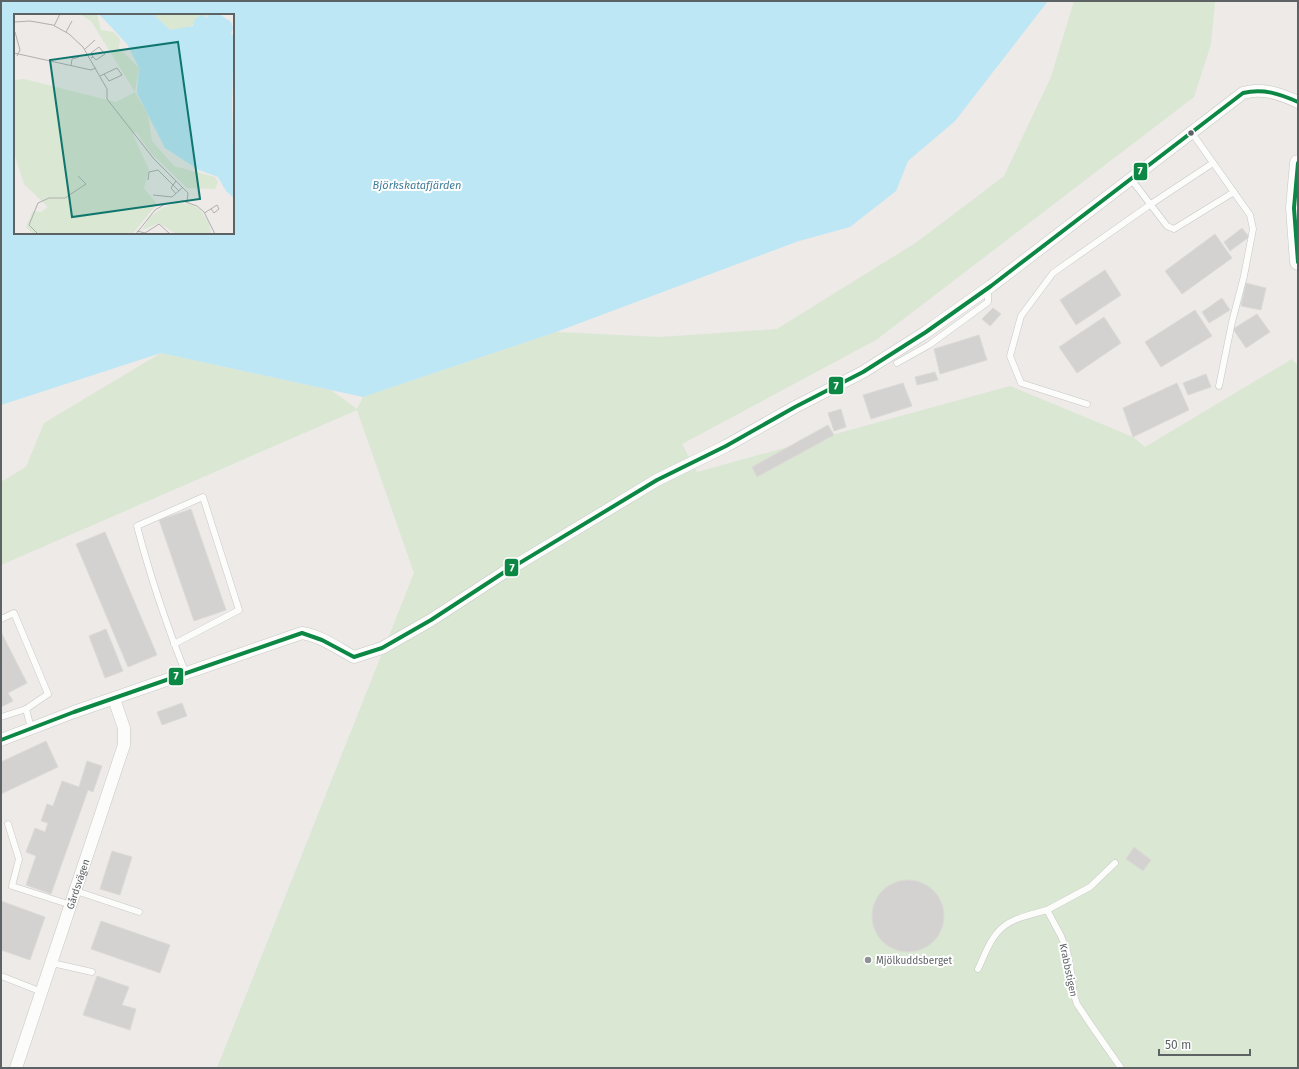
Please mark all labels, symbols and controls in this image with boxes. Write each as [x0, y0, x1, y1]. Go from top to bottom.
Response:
inset map [14, 14, 234, 234]
unlabelled marker [1186, 128, 1196, 138]
line badge: 7 [1133, 162, 1148, 181]
text: 7 [1137, 165, 1143, 178]
water label: Björkskatafjärden [373, 179, 461, 192]
line badge: 7 [828, 376, 844, 395]
text: 7 [833, 380, 839, 393]
line badge: 7 [504, 558, 519, 577]
text: 7 [509, 562, 515, 575]
line badge: 7 [168, 667, 184, 686]
text: 7 [173, 670, 179, 683]
street label: Gårdsvägen [64, 858, 92, 911]
street label: Krabbstigen [1057, 942, 1080, 998]
marker: Mjölkuddsberget [863, 955, 873, 965]
place label: Mjölkuddsberget [876, 955, 952, 967]
scale bar [1159, 1031, 1250, 1057]
text: 50 m [1165, 1038, 1191, 1052]

